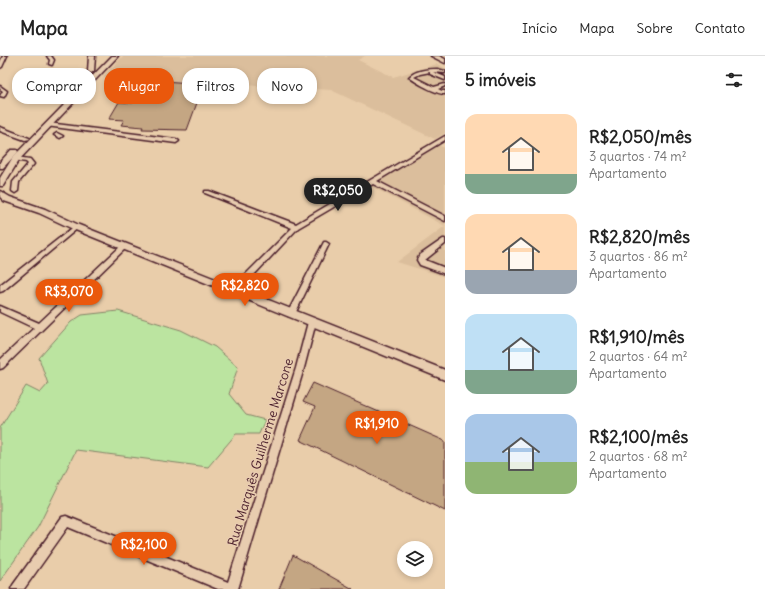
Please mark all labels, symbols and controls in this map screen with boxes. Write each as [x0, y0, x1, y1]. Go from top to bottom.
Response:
text: Mapa [20, 16, 68, 40]
text: Início [522, 19, 557, 37]
text: Mapa [579, 19, 615, 37]
text: Sobre [637, 19, 673, 37]
text: Contato [695, 19, 745, 37]
chip: Comprar [12, 68, 96, 104]
chip: Alugar [104, 68, 174, 104]
chip: Filtros [182, 68, 249, 104]
chip: Novo [257, 68, 317, 104]
text: 5 imóveis [465, 69, 536, 91]
icon: filters [723, 69, 745, 91]
text: R$2,050/mês [589, 126, 692, 148]
icon: home [497, 130, 545, 178]
text: 3 quartos · 74 m² [589, 148, 687, 165]
text: Apartamento [589, 165, 667, 182]
pin: R$2,050 [301, 178, 375, 212]
text: R$2,050 [313, 182, 363, 199]
text: R$2,820/mês [589, 226, 690, 248]
icon: home [497, 230, 545, 278]
text: 3 quartos · 86 m² [589, 248, 688, 265]
text: Apartamento [589, 265, 667, 282]
pin: R$2,820 [208, 273, 282, 307]
text: R$2,820 [221, 277, 269, 294]
pin: R$3,070 [32, 279, 106, 313]
text: R$3,070 [45, 283, 93, 300]
text: R$1,910/mês [589, 326, 685, 348]
icon: home [497, 330, 545, 378]
text: 2 quartos · 64 m² [589, 348, 688, 365]
street label: Rua Marquês Guilherme Marcone [224, 356, 297, 548]
text: Apartamento [589, 365, 667, 382]
pin: R$1,910 [340, 411, 414, 445]
text: R$1,910 [355, 415, 399, 432]
text: R$2,100/mês [589, 426, 688, 448]
icon: home [497, 430, 545, 478]
text: 2 quartos · 68 m² [589, 448, 688, 465]
text: Apartamento [589, 465, 667, 482]
pin: R$2,100 [107, 532, 181, 566]
text: R$2,100 [120, 536, 168, 553]
map controls [397, 541, 433, 577]
button: layers [397, 541, 433, 577]

